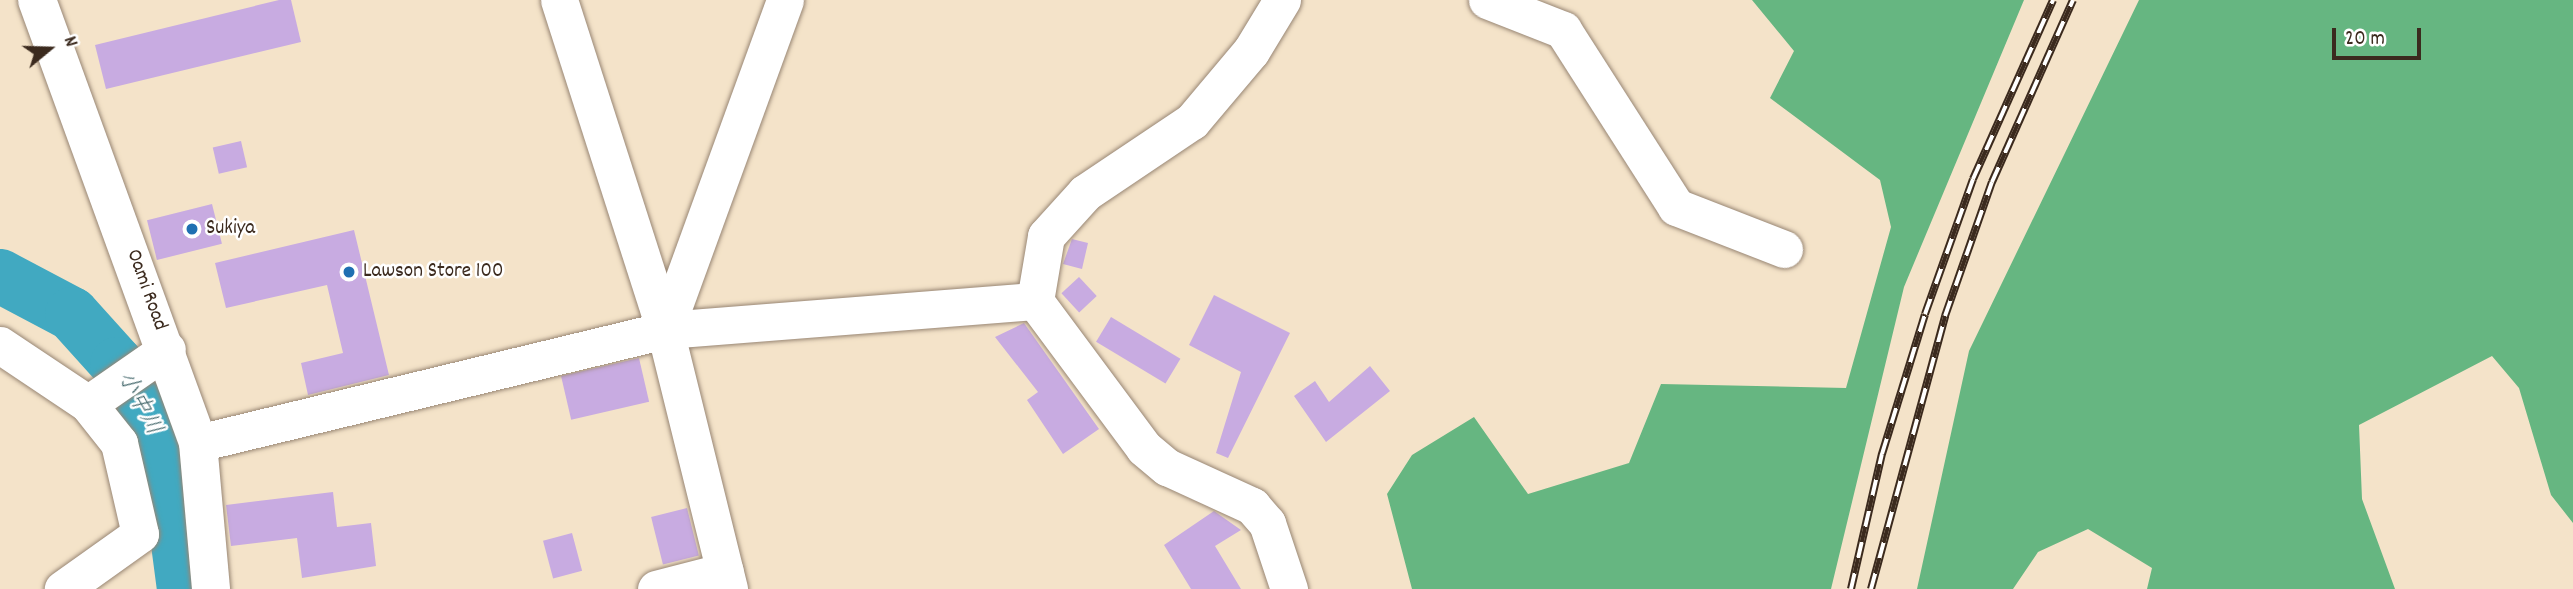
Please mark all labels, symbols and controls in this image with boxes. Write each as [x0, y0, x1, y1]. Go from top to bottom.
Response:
north arrow [14, 14, 84, 84]
scale bar [2335, 14, 2424, 58]
text: 20 m [2345, 25, 2385, 55]
text: N [55, 33, 84, 51]
place label: Sukiya [206, 216, 255, 242]
marker: Sukiya [184, 221, 200, 237]
street label: Oami Road [120, 246, 172, 334]
place label: Lawson Store 100 [363, 259, 503, 285]
marker: Lawson Store 100 [341, 264, 357, 280]
water label: 小中川 [110, 367, 166, 441]

